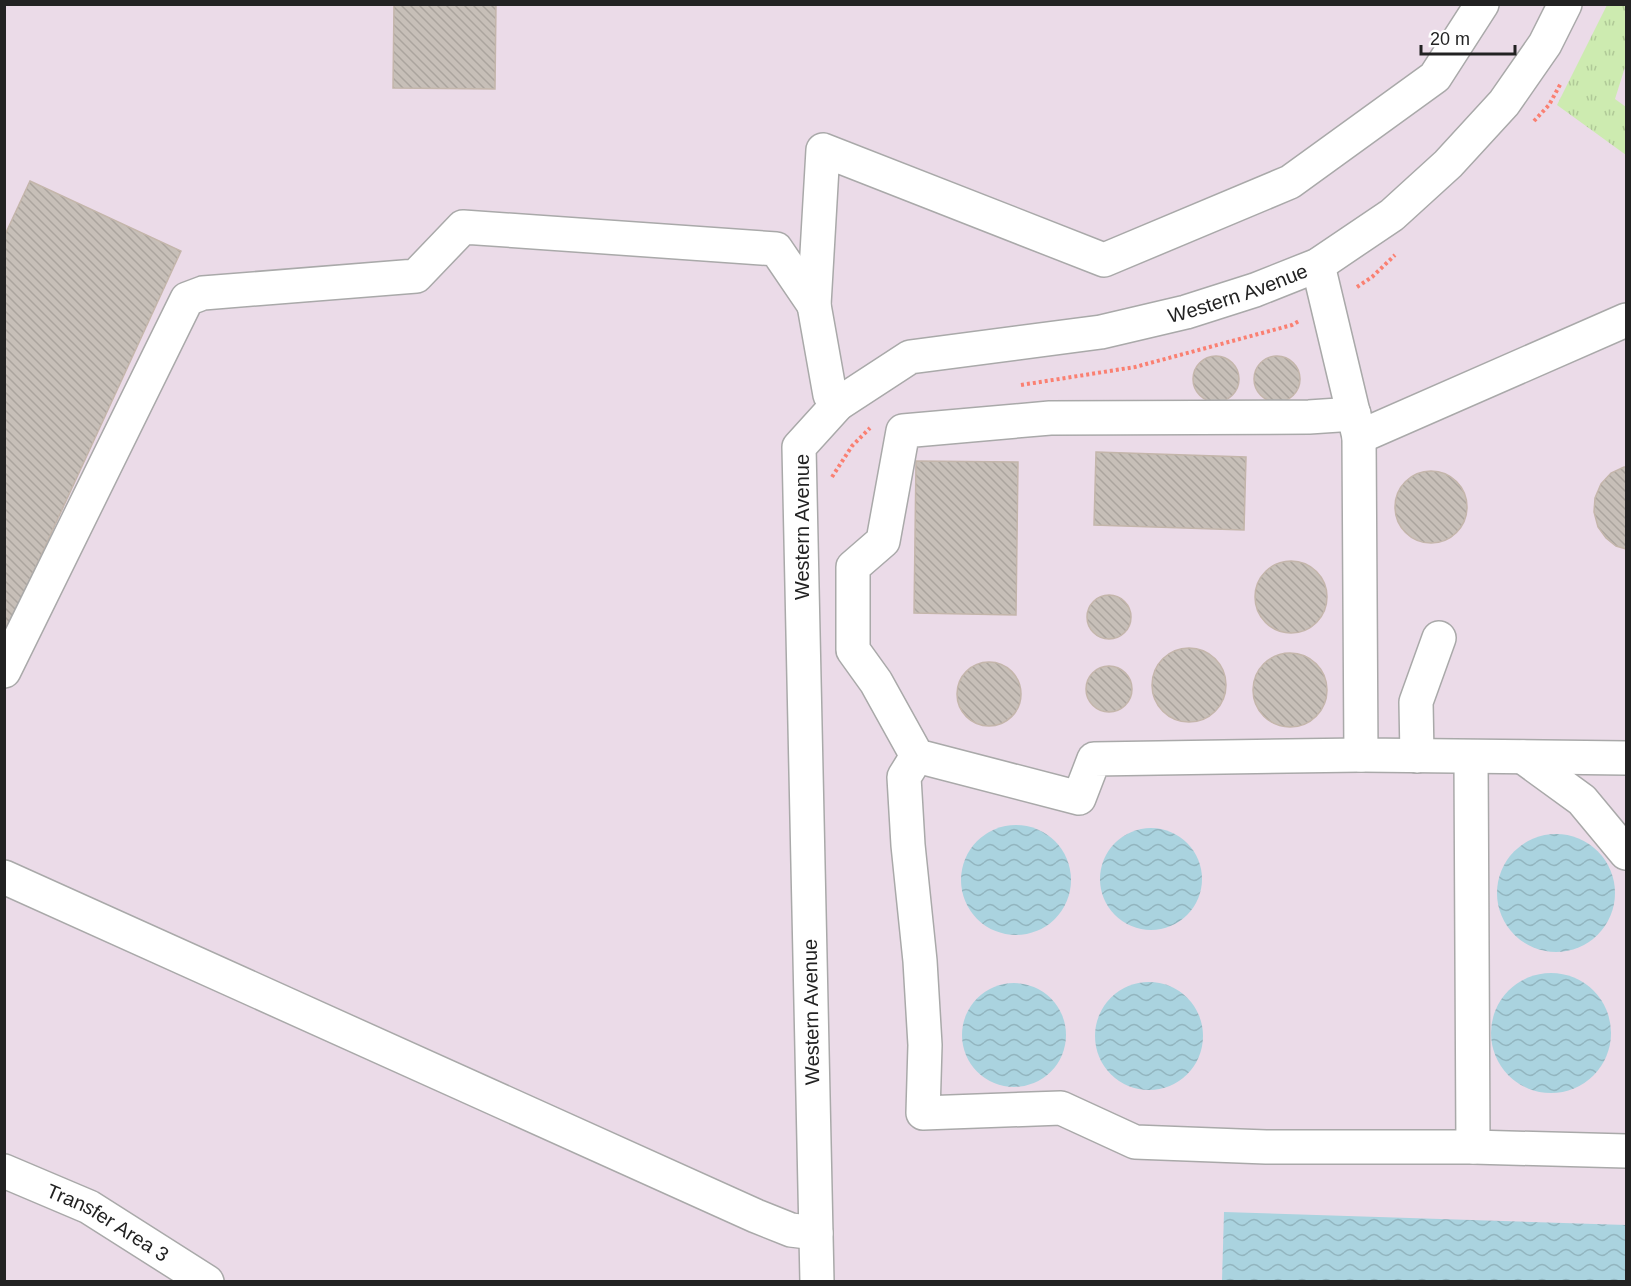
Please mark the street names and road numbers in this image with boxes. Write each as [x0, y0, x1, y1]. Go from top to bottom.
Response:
street label: Western Avenue [1166, 259, 1311, 327]
street label: Western Avenue [791, 454, 813, 600]
street label: Western Avenue [799, 939, 823, 1085]
street label: Transfer Area 3 [43, 1179, 173, 1266]

